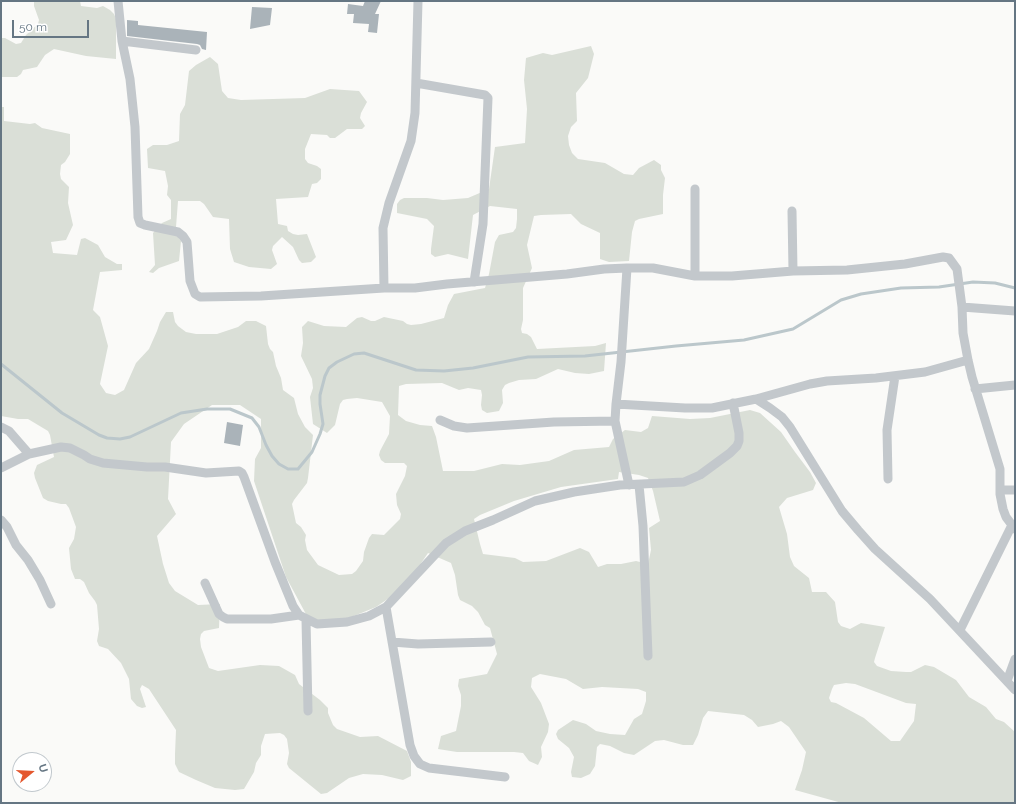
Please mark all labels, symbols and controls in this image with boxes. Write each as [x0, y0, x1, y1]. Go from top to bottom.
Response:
scale bar [14, 12, 91, 38]
text: 50 m [19, 20, 47, 34]
north arrow [12, 752, 52, 792]
text: U [35, 763, 50, 774]

